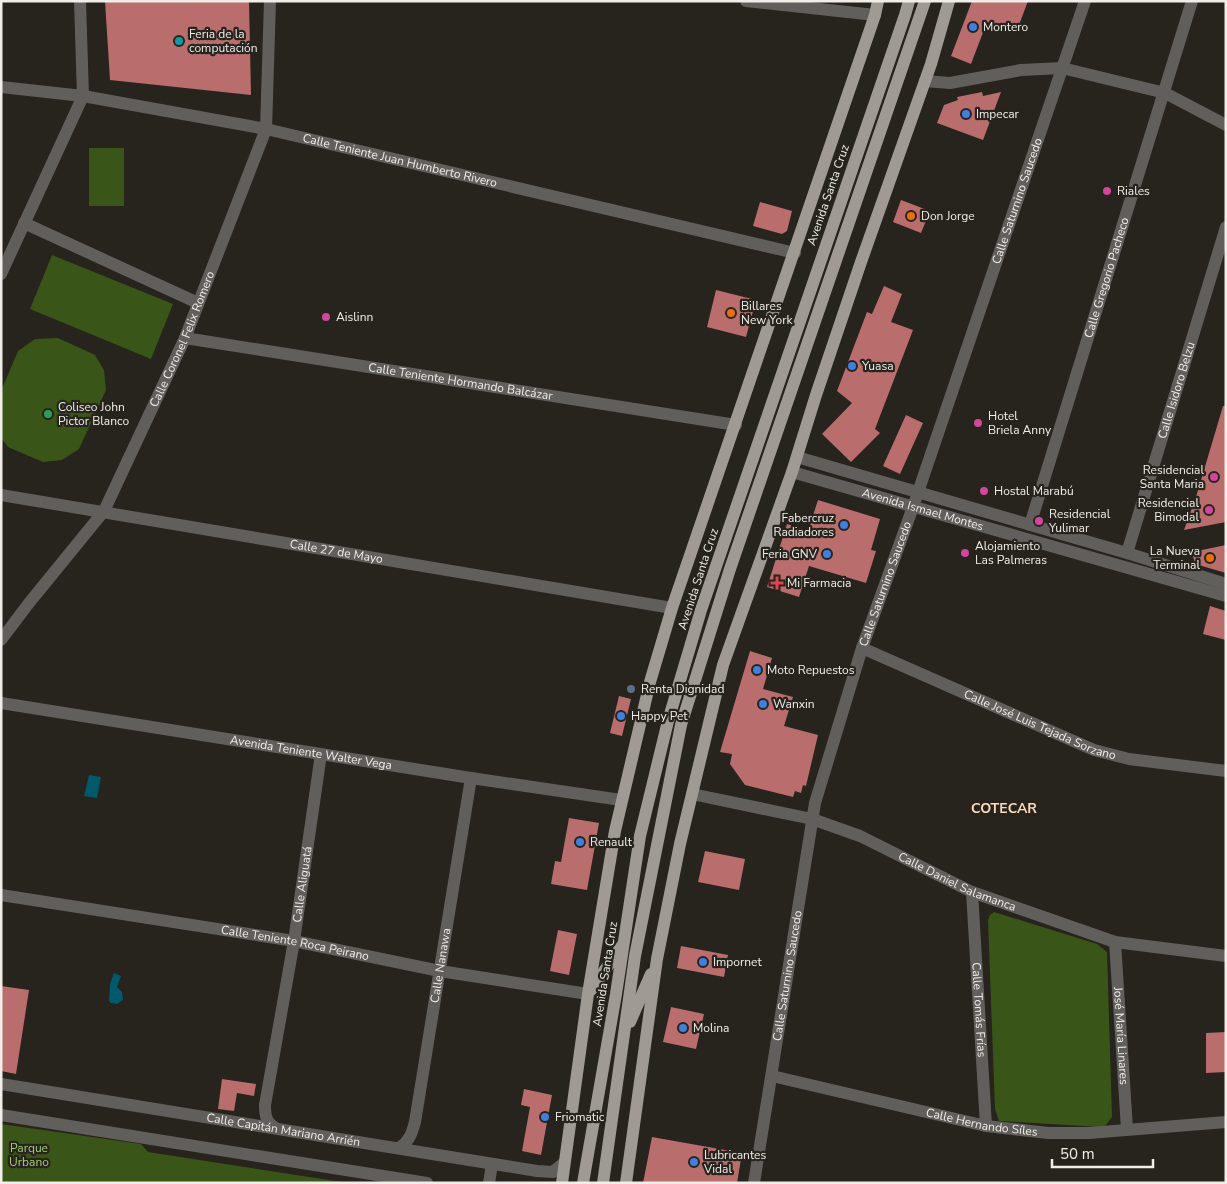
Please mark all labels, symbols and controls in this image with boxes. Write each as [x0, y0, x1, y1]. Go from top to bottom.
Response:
place label: Montero [983, 19, 1028, 35]
marker: Montero [967, 21, 979, 33]
place label: Feria de la computación [189, 26, 258, 56]
marker: Feria de la computación [173, 35, 185, 47]
place label: Impecar [976, 106, 1020, 122]
marker: Impecar [960, 108, 972, 120]
street label: Calle Teniente Juan Humberto Rivero [301, 130, 499, 191]
street label: Calle Saturnino Saucedo [988, 136, 1046, 266]
street label: Avenida Santa Cruz [803, 142, 853, 248]
place label: Riales [1117, 183, 1150, 199]
marker: Riales [1101, 185, 1113, 197]
place label: Don Jorge [921, 208, 975, 224]
marker: Don Jorge [905, 210, 917, 222]
street label: Calle Gregorio Pacheco [1080, 215, 1133, 340]
street label: Calle Coronel Felix Romero [146, 268, 218, 410]
place label: Billares New York [741, 298, 794, 328]
marker: Billares New York [725, 307, 737, 319]
place label: Aislinn [336, 309, 373, 325]
marker: Aislinn [320, 311, 332, 323]
street label: Calle Isidoro Belzu [1154, 340, 1199, 441]
place label: Yuasa [861, 358, 894, 374]
street label: Calle Teniente Hormando Balcázar [367, 359, 555, 404]
marker: Yuasa [846, 360, 858, 372]
place label: Coliseo John Pictor Blanco [58, 399, 129, 429]
marker: Coliseo John Pictor Blanco [42, 408, 54, 420]
place label: Hotel Briela Anny [988, 408, 1052, 438]
marker: Hotel Briela Anny [972, 417, 984, 429]
place label: Residencial Santa Maria [1140, 462, 1204, 492]
marker: Residencial Santa Maria [1208, 471, 1220, 483]
place label: Hostal Marabú [994, 483, 1074, 499]
street label: Avenida Ismael Montes [860, 484, 986, 534]
marker: Hostal Marabú [978, 485, 990, 497]
place label: Residencial Bimodal [1138, 495, 1199, 525]
marker: Residencial Bimodal [1203, 504, 1215, 516]
place label: Residencial Yulimar [1048, 506, 1111, 536]
place label: Fabercruz Radiadores [773, 510, 834, 540]
marker: Residencial Yulimar [1033, 515, 1045, 527]
marker: Fabercruz Radiadores [838, 519, 850, 531]
street label: Calle Saturnino Saucedo [855, 519, 915, 649]
street label: Avenida Santa Cruz [674, 526, 722, 632]
street label: Calle 27 de Mayo [289, 536, 384, 567]
place label: Alojamiento Las Palmeras [975, 538, 1047, 568]
place label: La Nueva Terminal [1150, 543, 1200, 573]
place label: Feria GNV [762, 546, 818, 562]
marker: Alojamiento Las Palmeras [959, 547, 971, 559]
marker: Feria GNV [821, 548, 833, 560]
marker: La Nueva Terminal [1204, 552, 1216, 564]
place label: Mi Farmacia [787, 575, 851, 591]
marker: Mi Farmacia [771, 577, 783, 589]
place label: Moto Repuestos [767, 662, 855, 678]
marker: Moto Repuestos [751, 664, 763, 676]
place label: Renta Dignidad [641, 681, 724, 697]
marker: Renta Dignidad [625, 683, 637, 695]
street label: Calle José Luis Tejada Sorzano [961, 686, 1118, 763]
place label: Wanxin [773, 696, 815, 712]
marker: Wanxin [757, 698, 769, 710]
place label: Happy Pet [631, 708, 688, 724]
marker: Happy Pet [615, 710, 627, 722]
street label: Avenida Teniente Walter Vega [229, 732, 393, 773]
district label: COTECAR [971, 799, 1037, 818]
place label: Renault [590, 834, 633, 850]
marker: Renault [574, 836, 586, 848]
street label: Calle Aliguatá [289, 845, 316, 923]
street label: Calle Daniel Salamanca [895, 848, 1018, 915]
street label: Calle Saturnino Saucedo [769, 909, 806, 1042]
street label: Avenida Santa Cruz [589, 920, 621, 1028]
street label: Calle Teniente Roca Peirano [220, 922, 371, 964]
street label: Calle Nanawa [427, 927, 454, 1004]
place label: Impornet [713, 954, 763, 970]
marker: Impornet [697, 956, 709, 968]
street label: Calle Tomás Frías [968, 962, 990, 1058]
street label: José María Linares [1110, 985, 1132, 1085]
place label: Molina [693, 1020, 729, 1036]
marker: Molina [677, 1022, 689, 1034]
street label: Calle Hernando Síles [924, 1104, 1039, 1140]
street label: Calle Capitán Mariano Arrién [205, 1109, 361, 1150]
place label: Friomatic [555, 1109, 605, 1125]
marker: Friomatic [539, 1111, 551, 1123]
scale bar [1052, 1136, 1153, 1168]
park label: Parque Urbano [9, 1140, 49, 1170]
text: 50 m [1060, 1144, 1095, 1164]
place label: Lubricantes Vidal [703, 1147, 766, 1177]
marker: Lubricantes Vidal [688, 1156, 700, 1168]

